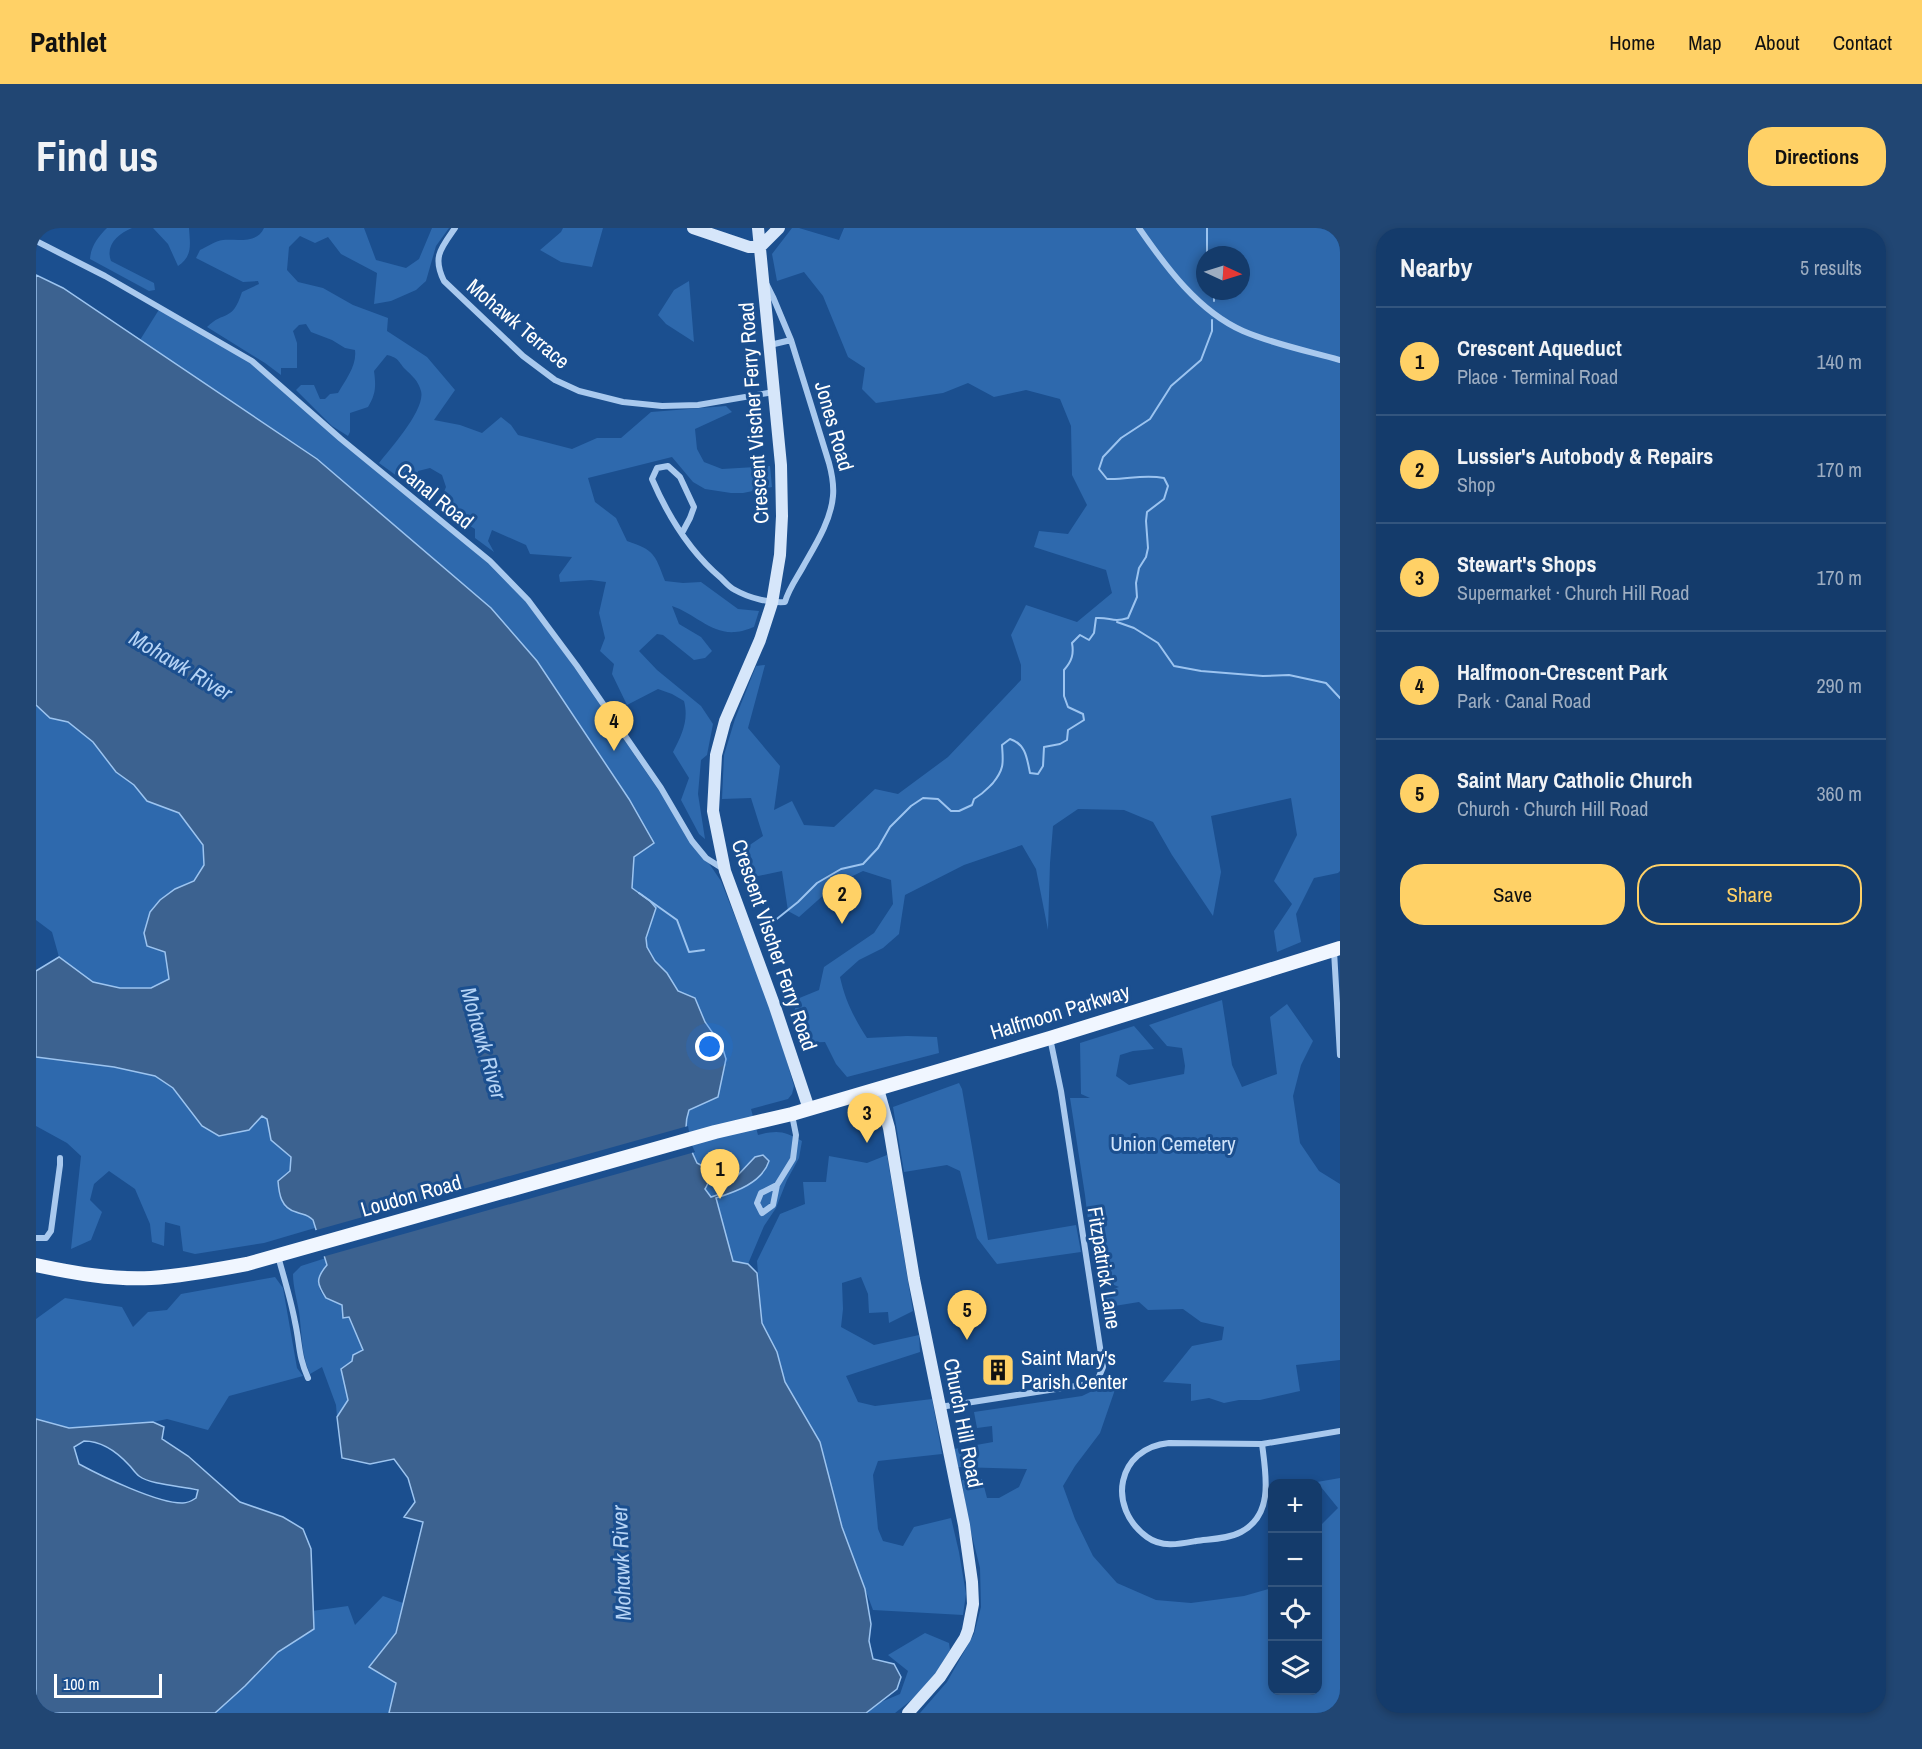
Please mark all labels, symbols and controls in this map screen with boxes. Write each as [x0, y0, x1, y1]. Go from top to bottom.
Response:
text: Pathlet [30, 23, 107, 61]
text: Home [1609, 28, 1655, 57]
text: Map [1688, 28, 1722, 57]
text: About [1755, 28, 1800, 57]
text: Contact [1833, 28, 1892, 57]
button: Directions [1748, 127, 1886, 186]
text: Find us [36, 128, 158, 184]
north arrow [1196, 246, 1250, 300]
text: Nearby [1400, 250, 1472, 285]
text: 5 results [1800, 254, 1862, 281]
street label: Mohawk Terrace [461, 272, 576, 375]
street label: Crescent Vischer Ferry Road [731, 301, 776, 525]
text: Crescent Aqueduct [1457, 333, 1622, 363]
text: 1 [1415, 348, 1424, 375]
text: 140 m [1816, 348, 1862, 375]
text: Place · Terminal Road [1457, 363, 1618, 390]
street label: Jones Road [808, 378, 861, 474]
text: Lussier's Autobody & Repairs [1457, 441, 1713, 471]
street label: Canal Road [391, 456, 480, 535]
text: 2 [1415, 456, 1424, 483]
text: 170 m [1816, 456, 1862, 483]
text: Shop [1457, 471, 1495, 498]
text: Stewart's Shops [1457, 549, 1597, 579]
text: 3 [1415, 564, 1424, 591]
text: 170 m [1816, 564, 1862, 591]
text: Supermarket · Church Hill Road [1457, 579, 1689, 606]
water label: Mohawk River [124, 622, 239, 708]
text: Halfmoon-Crescent Park [1457, 657, 1668, 687]
text: 4 [1415, 672, 1424, 699]
text: 290 m [1816, 672, 1862, 699]
text: Park · Canal Road [1457, 687, 1591, 714]
pin: 4 [594, 702, 634, 751]
text: Saint Mary Catholic Church [1457, 765, 1693, 795]
text: 5 [1415, 780, 1424, 807]
text: 360 m [1816, 780, 1862, 807]
text: Church · Church Hill Road [1457, 795, 1648, 822]
street label: Crescent Vischer Ferry Road [725, 835, 824, 1054]
button: Save [1400, 864, 1625, 925]
button: Share [1637, 864, 1862, 925]
pin: 2 [822, 874, 862, 924]
street label: Halfmoon Parkway [987, 976, 1134, 1047]
water label: Mohawk River [454, 983, 515, 1103]
your location [695, 1032, 724, 1061]
pin: 3 [848, 1094, 886, 1143]
park label: Union Cemetery [1110, 1129, 1236, 1158]
pin: 1 [700, 1150, 740, 1199]
street label: Loudon Road [357, 1167, 465, 1224]
street label: Fitzpatrick Lane [1081, 1205, 1128, 1331]
pin: 5 [948, 1290, 986, 1340]
place label: Saint Mary's Parish Center [1021, 1343, 1128, 1396]
building icon: Saint Mary's Parish Center [980, 1352, 1016, 1388]
street label: Church Hill Road [937, 1356, 990, 1490]
map controls [1268, 1479, 1322, 1695]
button: + [1268, 1479, 1322, 1533]
water label: Mohawk River [604, 1504, 638, 1621]
button: − [1268, 1533, 1322, 1587]
button: locate [1268, 1587, 1322, 1641]
button: layers [1268, 1641, 1322, 1695]
scale bar [54, 1671, 162, 1698]
text: 100 m [63, 1673, 99, 1695]

